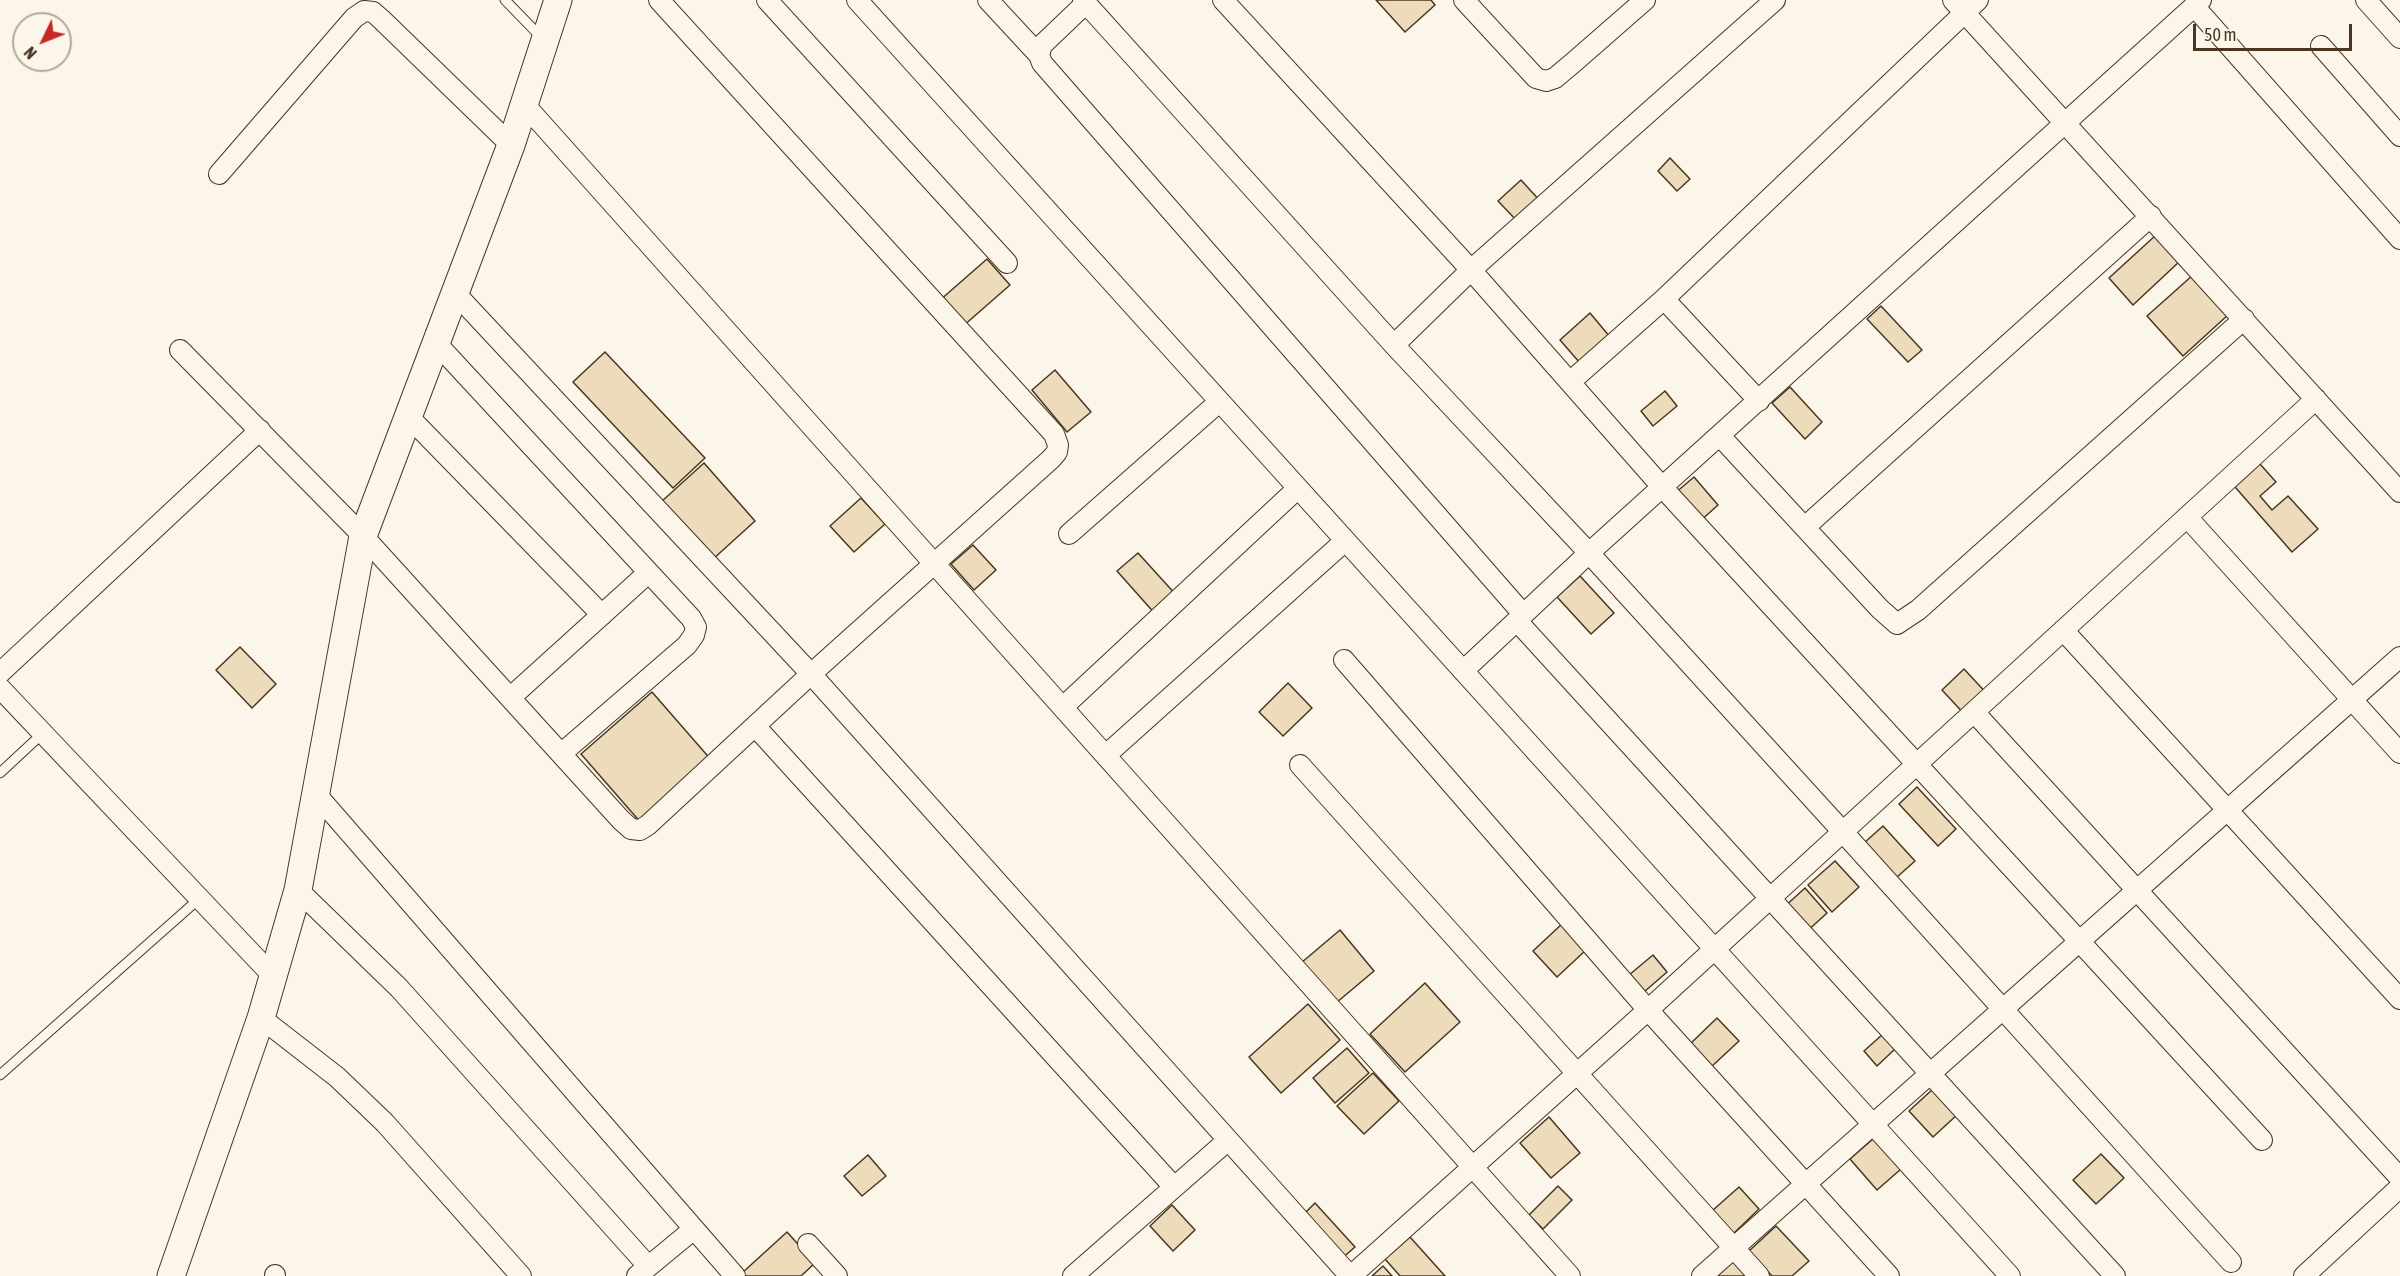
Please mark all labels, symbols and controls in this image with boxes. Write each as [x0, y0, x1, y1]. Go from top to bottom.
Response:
north arrow [12, 12, 72, 72]
scale bar [2196, 12, 2355, 50]
text: 50 m [2204, 24, 2236, 45]
text: N [20, 43, 40, 63]

